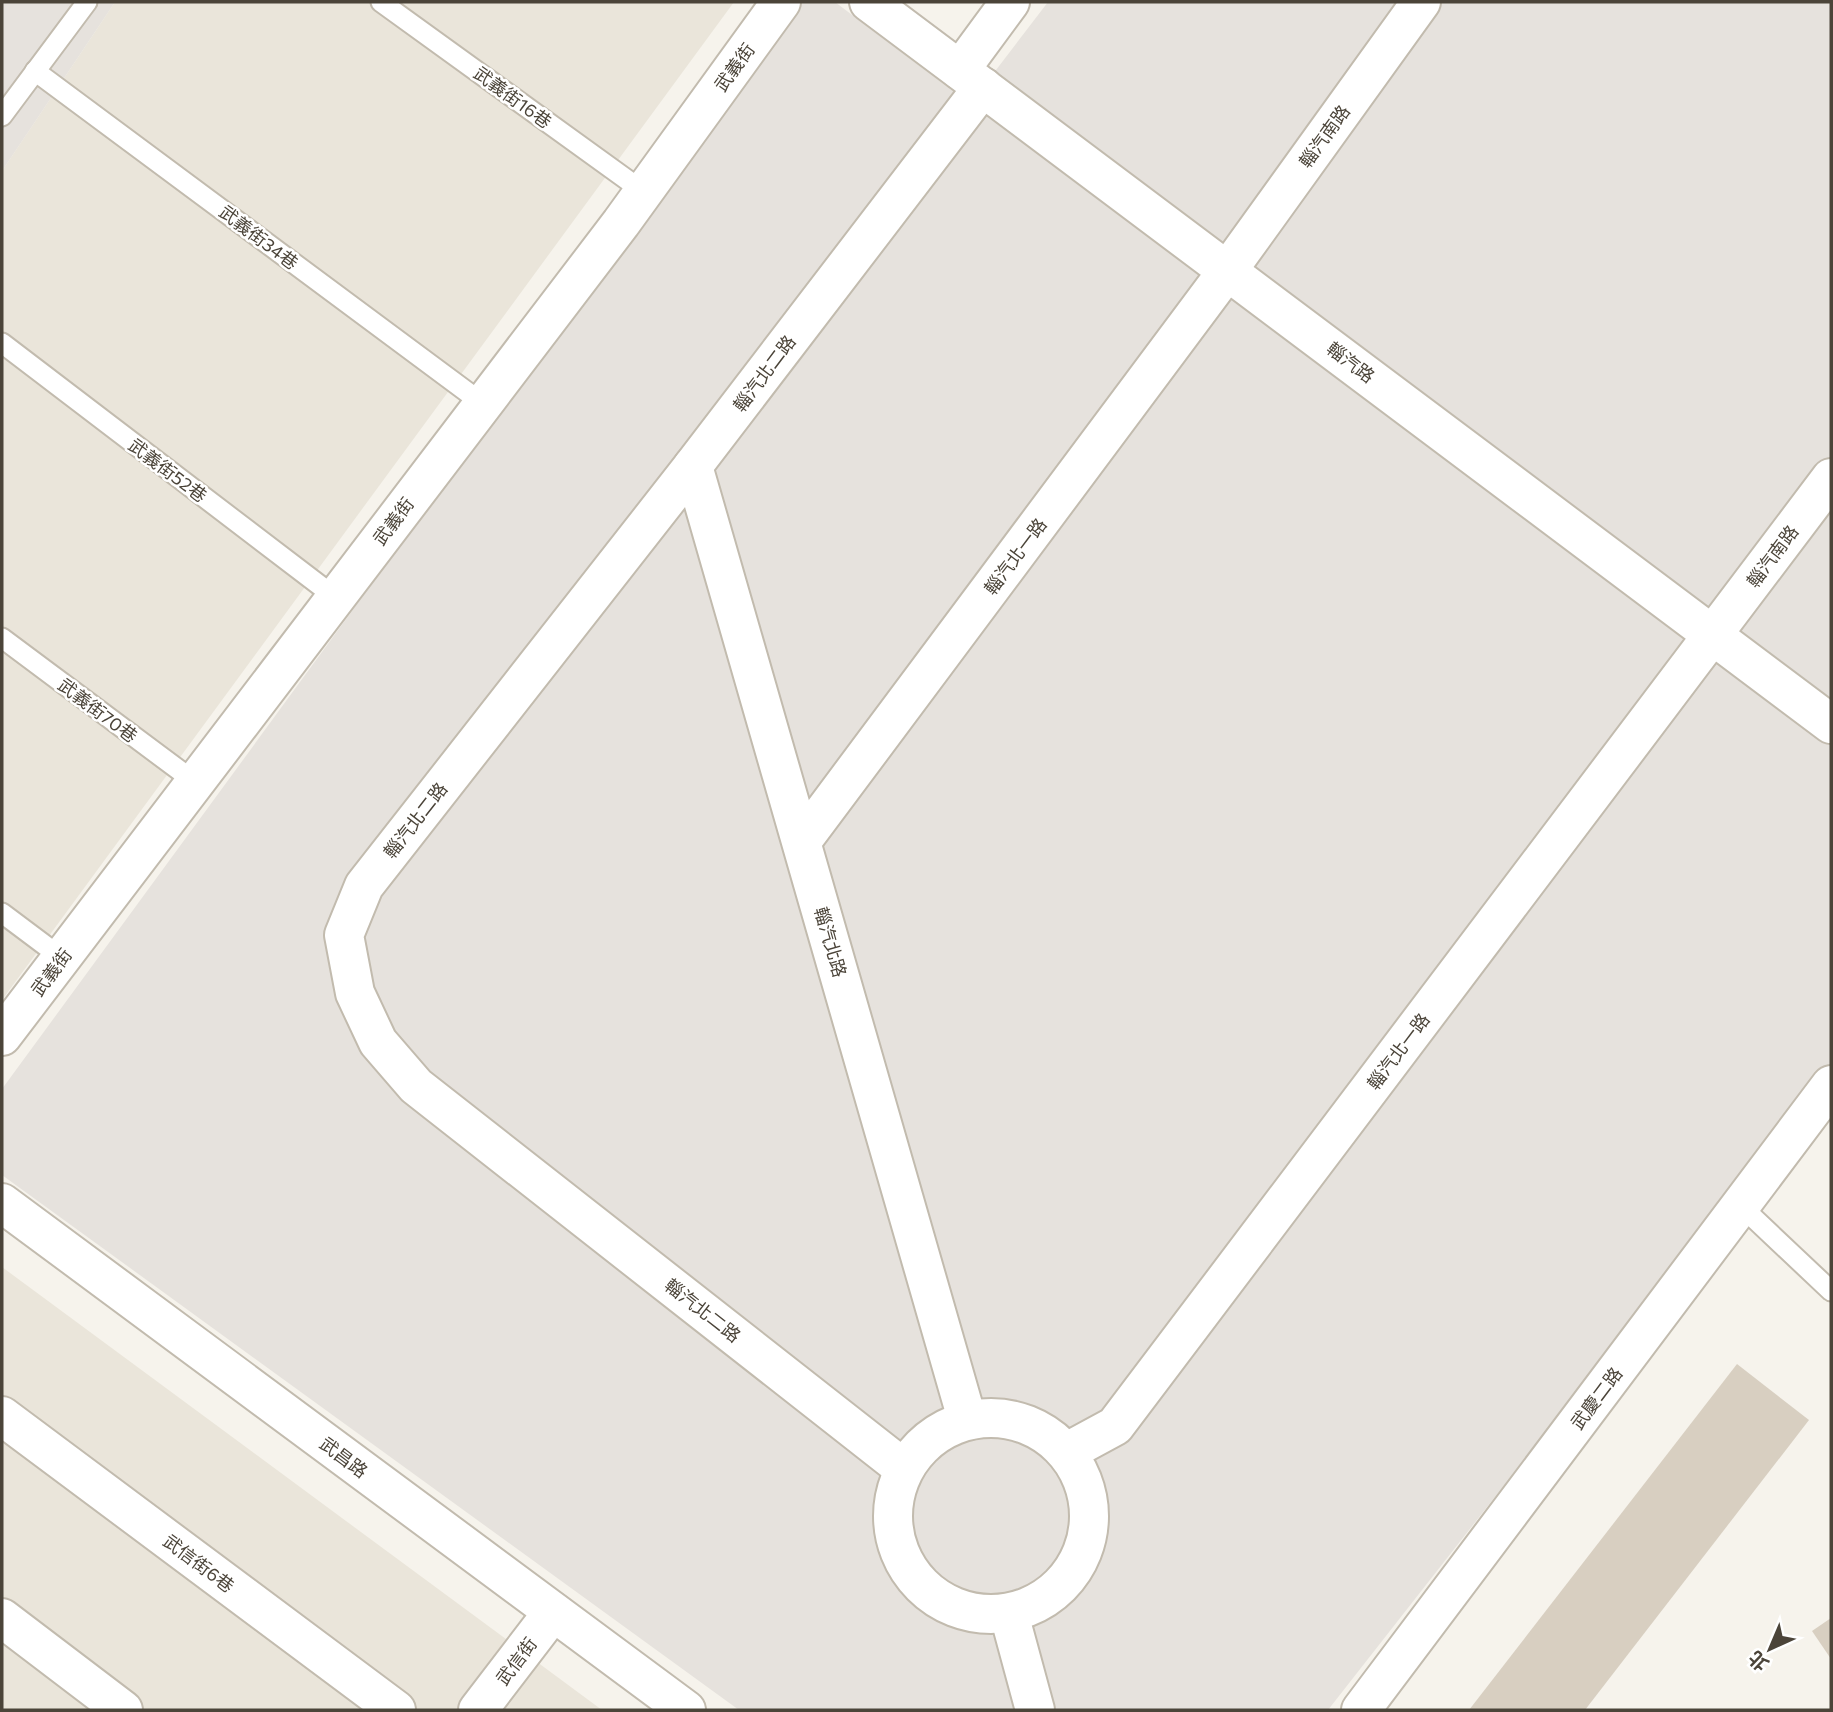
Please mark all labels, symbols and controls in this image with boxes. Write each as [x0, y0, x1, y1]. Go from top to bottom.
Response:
street label: 武義街 [709, 39, 759, 95]
street label: 武義街16巷 [470, 61, 556, 133]
street label: 輜汽南路 [1294, 100, 1354, 172]
street label: 武義街34巷 [215, 200, 303, 274]
street label: 輜汽北二路 [728, 330, 800, 416]
street label: 輜汽路 [1323, 337, 1379, 387]
street label: 武義街52巷 [125, 433, 211, 507]
street label: 武義街 [368, 493, 418, 549]
street label: 輜汽北一路 [979, 513, 1051, 599]
street label: 輜汽南路 [1742, 521, 1802, 591]
street label: 武義街70巷 [54, 673, 142, 747]
street label: 輜汽北二路 [379, 778, 451, 862]
street label: 輜汽北路 [811, 904, 851, 980]
street label: 武義街 [26, 944, 76, 1000]
street label: 輜汽北一路 [1362, 1008, 1434, 1094]
street label: 輜汽北二路 [661, 1274, 745, 1346]
street label: 武慶二路 [1566, 1363, 1626, 1433]
street label: 武昌路 [316, 1432, 372, 1482]
street label: 武信街6巷 [159, 1529, 239, 1597]
north arrow [1735, 1614, 1805, 1684]
street label: 武信街 [491, 1633, 541, 1689]
text: 北 [1743, 1647, 1773, 1676]

